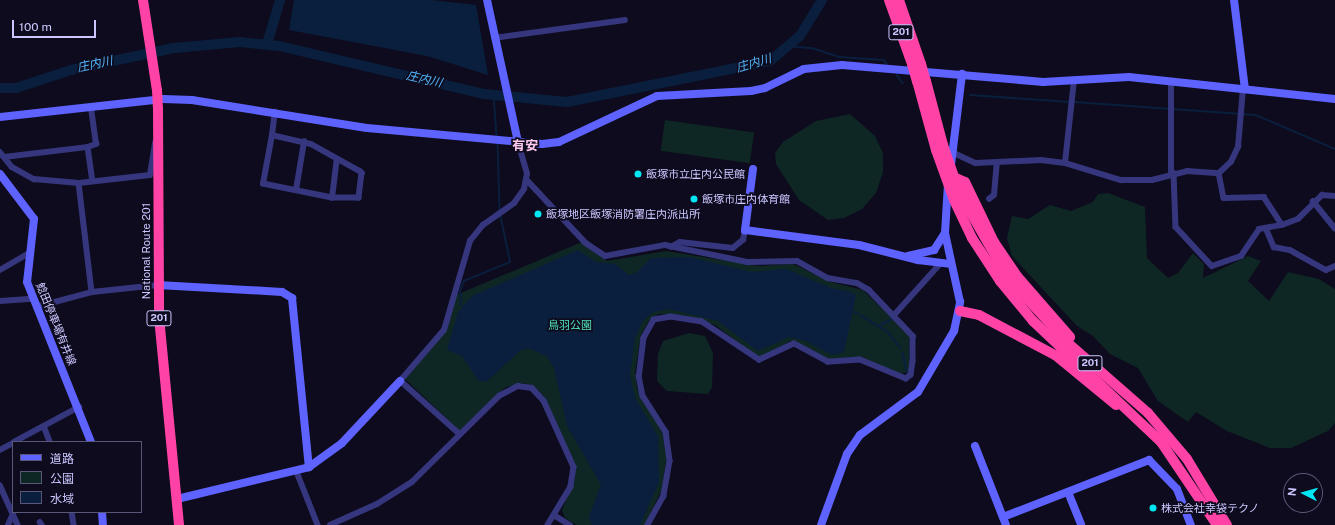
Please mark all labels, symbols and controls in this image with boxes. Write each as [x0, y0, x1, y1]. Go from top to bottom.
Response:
scale bar [14, 12, 98, 38]
text: 100 m [19, 20, 52, 34]
road number: 201 [888, 24, 914, 40]
water label: 庄内川 [735, 52, 773, 76]
water label: 庄内川 [76, 54, 114, 76]
water label: 庄内川 [405, 69, 443, 91]
district label: 有安 [512, 138, 538, 154]
place label: 飯塚市立庄内公民館 [646, 167, 745, 181]
marker: 飯塚市立庄内公民館 [633, 169, 643, 179]
place label: 飯塚市庄内体育館 [702, 192, 790, 206]
marker: 飯塚市庄内体育館 [689, 194, 699, 204]
street label: National Route 201 [139, 203, 153, 299]
place label: 飯塚地区飯塚消防署庄内派出所 [546, 207, 700, 221]
marker: 飯塚地区飯塚消防署庄内派出所 [533, 209, 543, 219]
street label: 鯰田停車場有井線 [33, 281, 79, 367]
road number: 201 [146, 310, 172, 326]
park label: 鳥羽公園 [548, 318, 592, 332]
road number: 201 [1077, 355, 1103, 371]
legend [12, 441, 142, 513]
text: 道路 [50, 452, 74, 466]
text: 公園 [50, 472, 74, 486]
north arrow [1283, 473, 1323, 513]
text: N [1286, 487, 1298, 497]
text: 水域 [50, 492, 74, 506]
place label: 株式会社幸袋テクノ [1161, 501, 1260, 515]
marker: 株式会社幸袋テクノ [1148, 503, 1158, 513]

